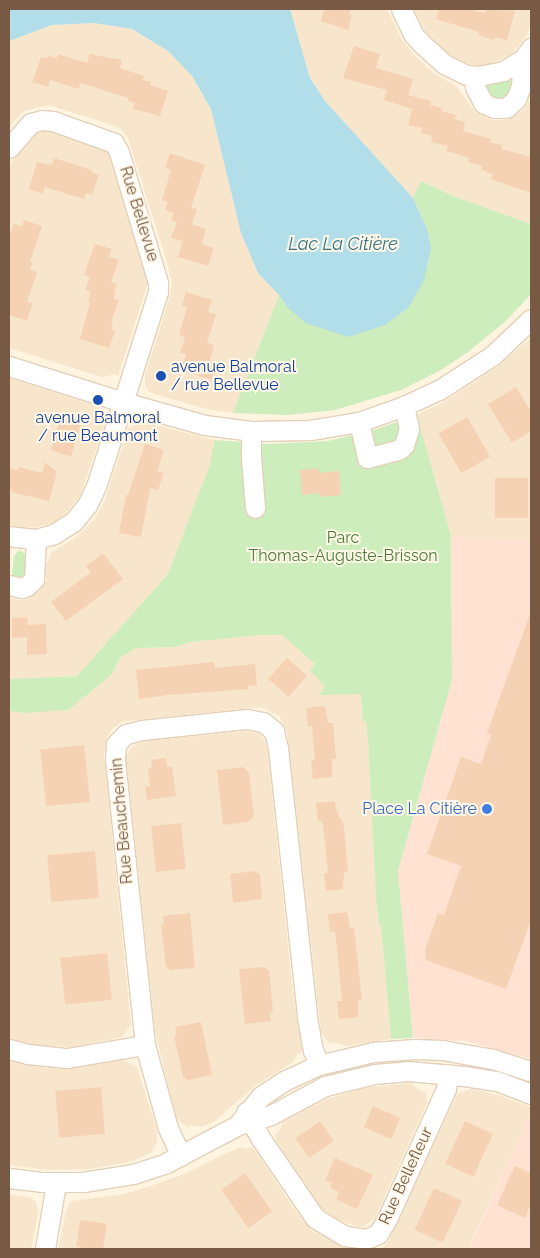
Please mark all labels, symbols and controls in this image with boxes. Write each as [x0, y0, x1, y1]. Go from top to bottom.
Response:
street label: Rue Bellevue [115, 164, 163, 264]
water label: Lac La Citière [288, 233, 398, 255]
place label: avenue Balmoral / rue Bellevue [171, 357, 296, 395]
marker: avenue Balmoral / rue Bellevue [155, 370, 167, 382]
marker: avenue Balmoral / rue Beaumont [92, 394, 104, 406]
place label: avenue Balmoral / rue Beaumont [35, 408, 161, 446]
park label: Parc Thomas-Auguste-Brisson [248, 528, 438, 566]
street label: Rue Beauchemin [107, 757, 137, 885]
place label: Place La Citière [362, 799, 477, 819]
marker: Place La Citière [481, 803, 493, 815]
street label: Rue Bellefleur [375, 1124, 437, 1228]

